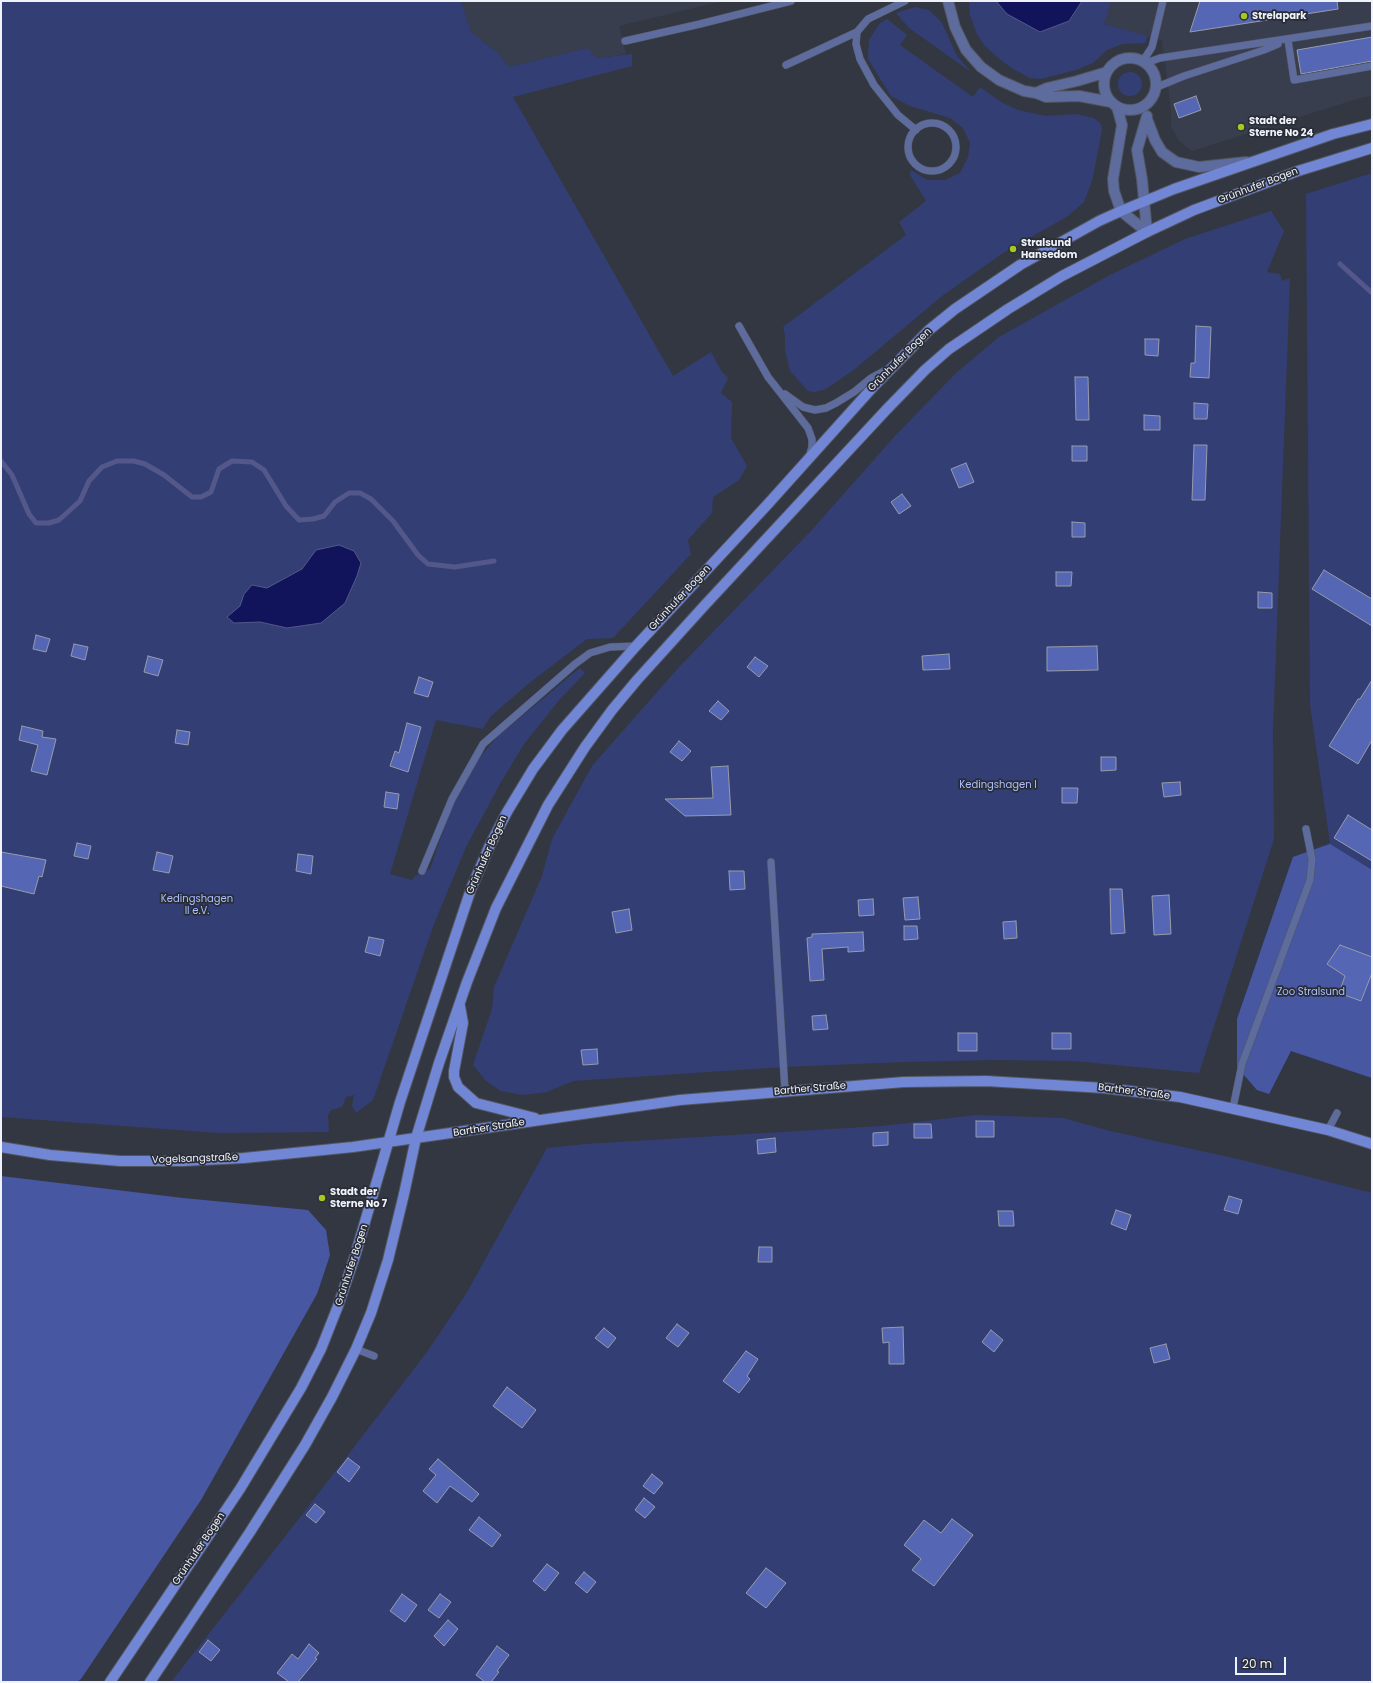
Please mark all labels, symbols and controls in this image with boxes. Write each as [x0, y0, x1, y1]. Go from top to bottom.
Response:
place label: Strelapark [1252, 10, 1306, 22]
marker: Strelapark [1239, 11, 1249, 21]
place label: Stadt der Sterne No 24 [1249, 115, 1313, 138]
marker: Stadt der Sterne No 24 [1236, 122, 1246, 132]
street label: Grünhufer Bogen [1216, 165, 1300, 207]
place label: Stralsund Hansedom [1021, 237, 1077, 260]
marker: Stralsund Hansedom [1008, 244, 1018, 254]
street label: Grünhufer Bogen [866, 326, 934, 394]
street label: Grünhufer Bogen [647, 563, 713, 633]
park label: Kedingshagen I [959, 779, 1037, 791]
street label: Grünhufer Bogen [464, 814, 510, 896]
park label: Kedingshagen II e.V. [161, 893, 233, 916]
park label: Zoo Stralsund [1277, 986, 1345, 998]
street label: Barther Straße [773, 1080, 847, 1098]
street label: Barther Straße [1097, 1082, 1171, 1102]
street label: Barther Straße [452, 1116, 526, 1140]
street label: Vogelsangstraße [152, 1152, 238, 1166]
place label: Stadt der Sterne No 7 [330, 1186, 387, 1210]
marker: Stadt der Sterne No 7 [317, 1193, 327, 1203]
street label: Grünhufer Bogen [333, 1223, 371, 1307]
street label: Grünhufer Bogen [170, 1510, 228, 1588]
scale bar [1237, 1649, 1288, 1675]
text: 20 m [1242, 1655, 1272, 1672]

